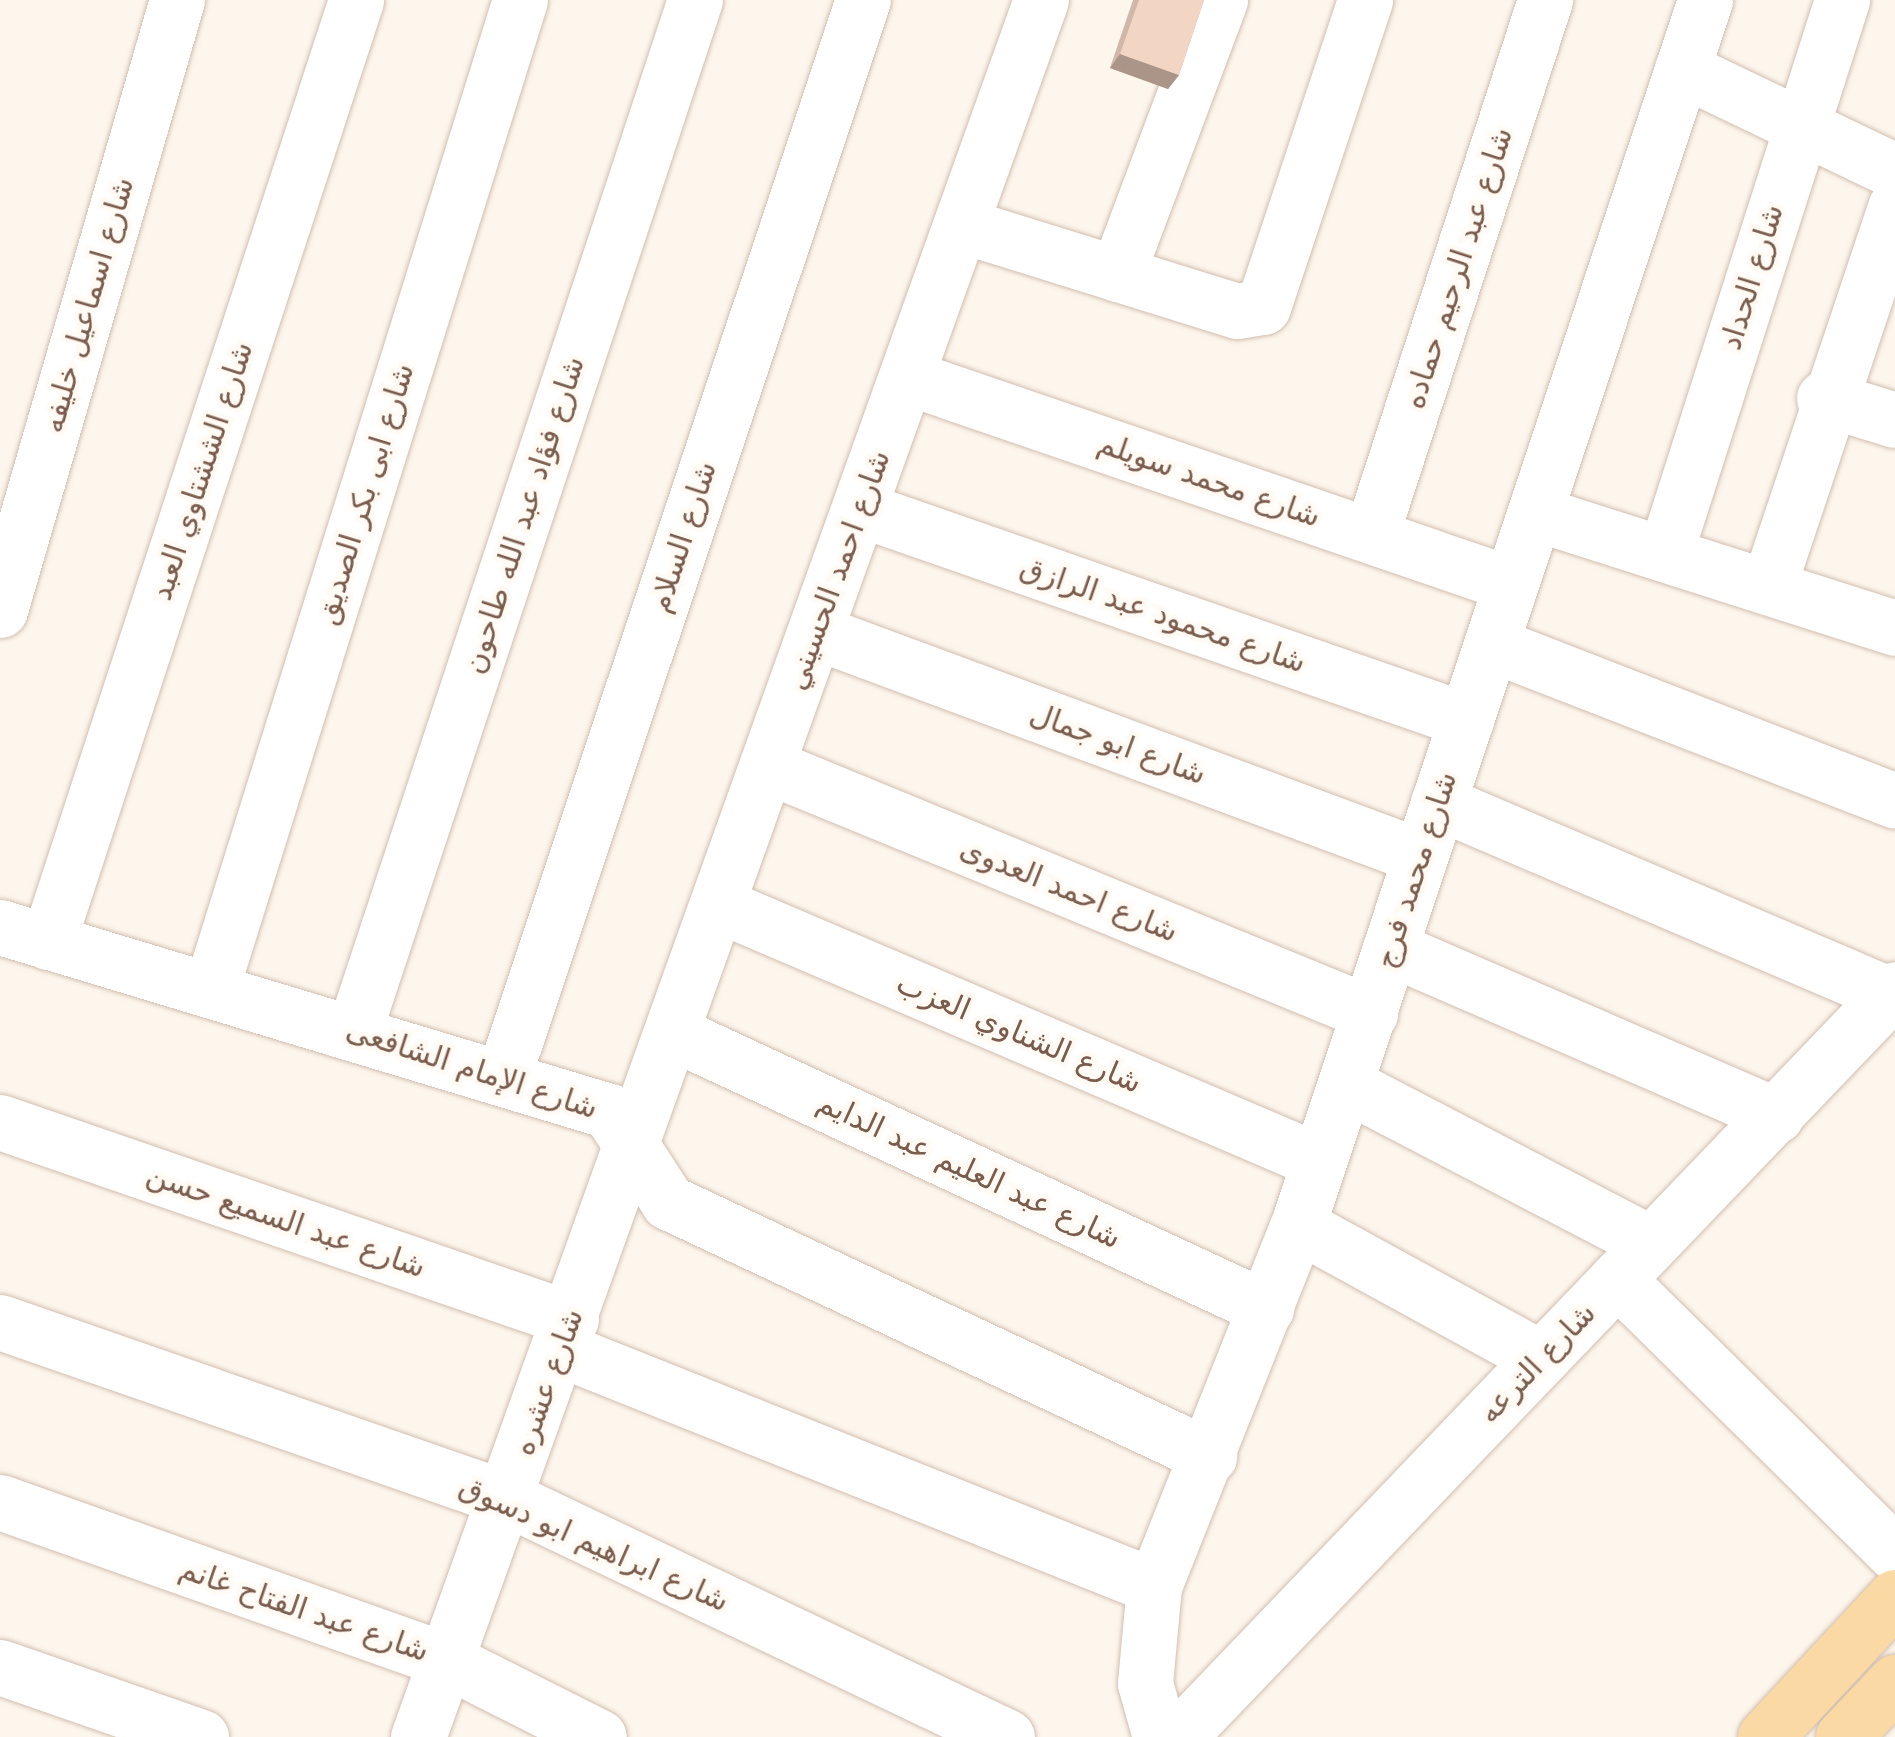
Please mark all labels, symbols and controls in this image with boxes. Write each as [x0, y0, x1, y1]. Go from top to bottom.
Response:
street label: شارع عبد الرحيم حماده [1396, 123, 1520, 413]
street label: شارع اسماعيل خليفه [34, 173, 142, 437]
street label: شارع الحداد [1713, 200, 1791, 354]
street label: شارع الششتاوي العبد [143, 337, 261, 605]
street label: شارع فؤاد عبد الله طاحون [456, 352, 592, 678]
street label: شارع ابى بكر الصديق [308, 359, 422, 629]
street label: شارع محمد سويلم [1093, 425, 1325, 535]
street label: شارع احمد الحسيني [778, 445, 898, 695]
street label: شارع السلام [642, 457, 724, 617]
street label: شارع محمود عبد الرازق [1015, 549, 1311, 681]
street label: شارع ابو جمال [1025, 695, 1211, 793]
street label: شارع محمد فرج [1367, 767, 1465, 973]
street label: شارع احمد العدوى [955, 830, 1183, 950]
street label: شارع الشناوي العزب [891, 965, 1147, 1101]
street label: شارع الإمام الشافعى [342, 1011, 602, 1127]
street label: شارع عبد العليم عبد الدايم [811, 1084, 1127, 1256]
street label: شارع عبد السميع حسن [142, 1156, 430, 1286]
street label: شارع الترعه [1471, 1295, 1603, 1431]
street label: شارع عشره [505, 1304, 591, 1460]
street label: شارع ابراهيم ابو دسوق [454, 1468, 734, 1620]
street label: شارع عبد الفتاح غانم [175, 1550, 433, 1670]

